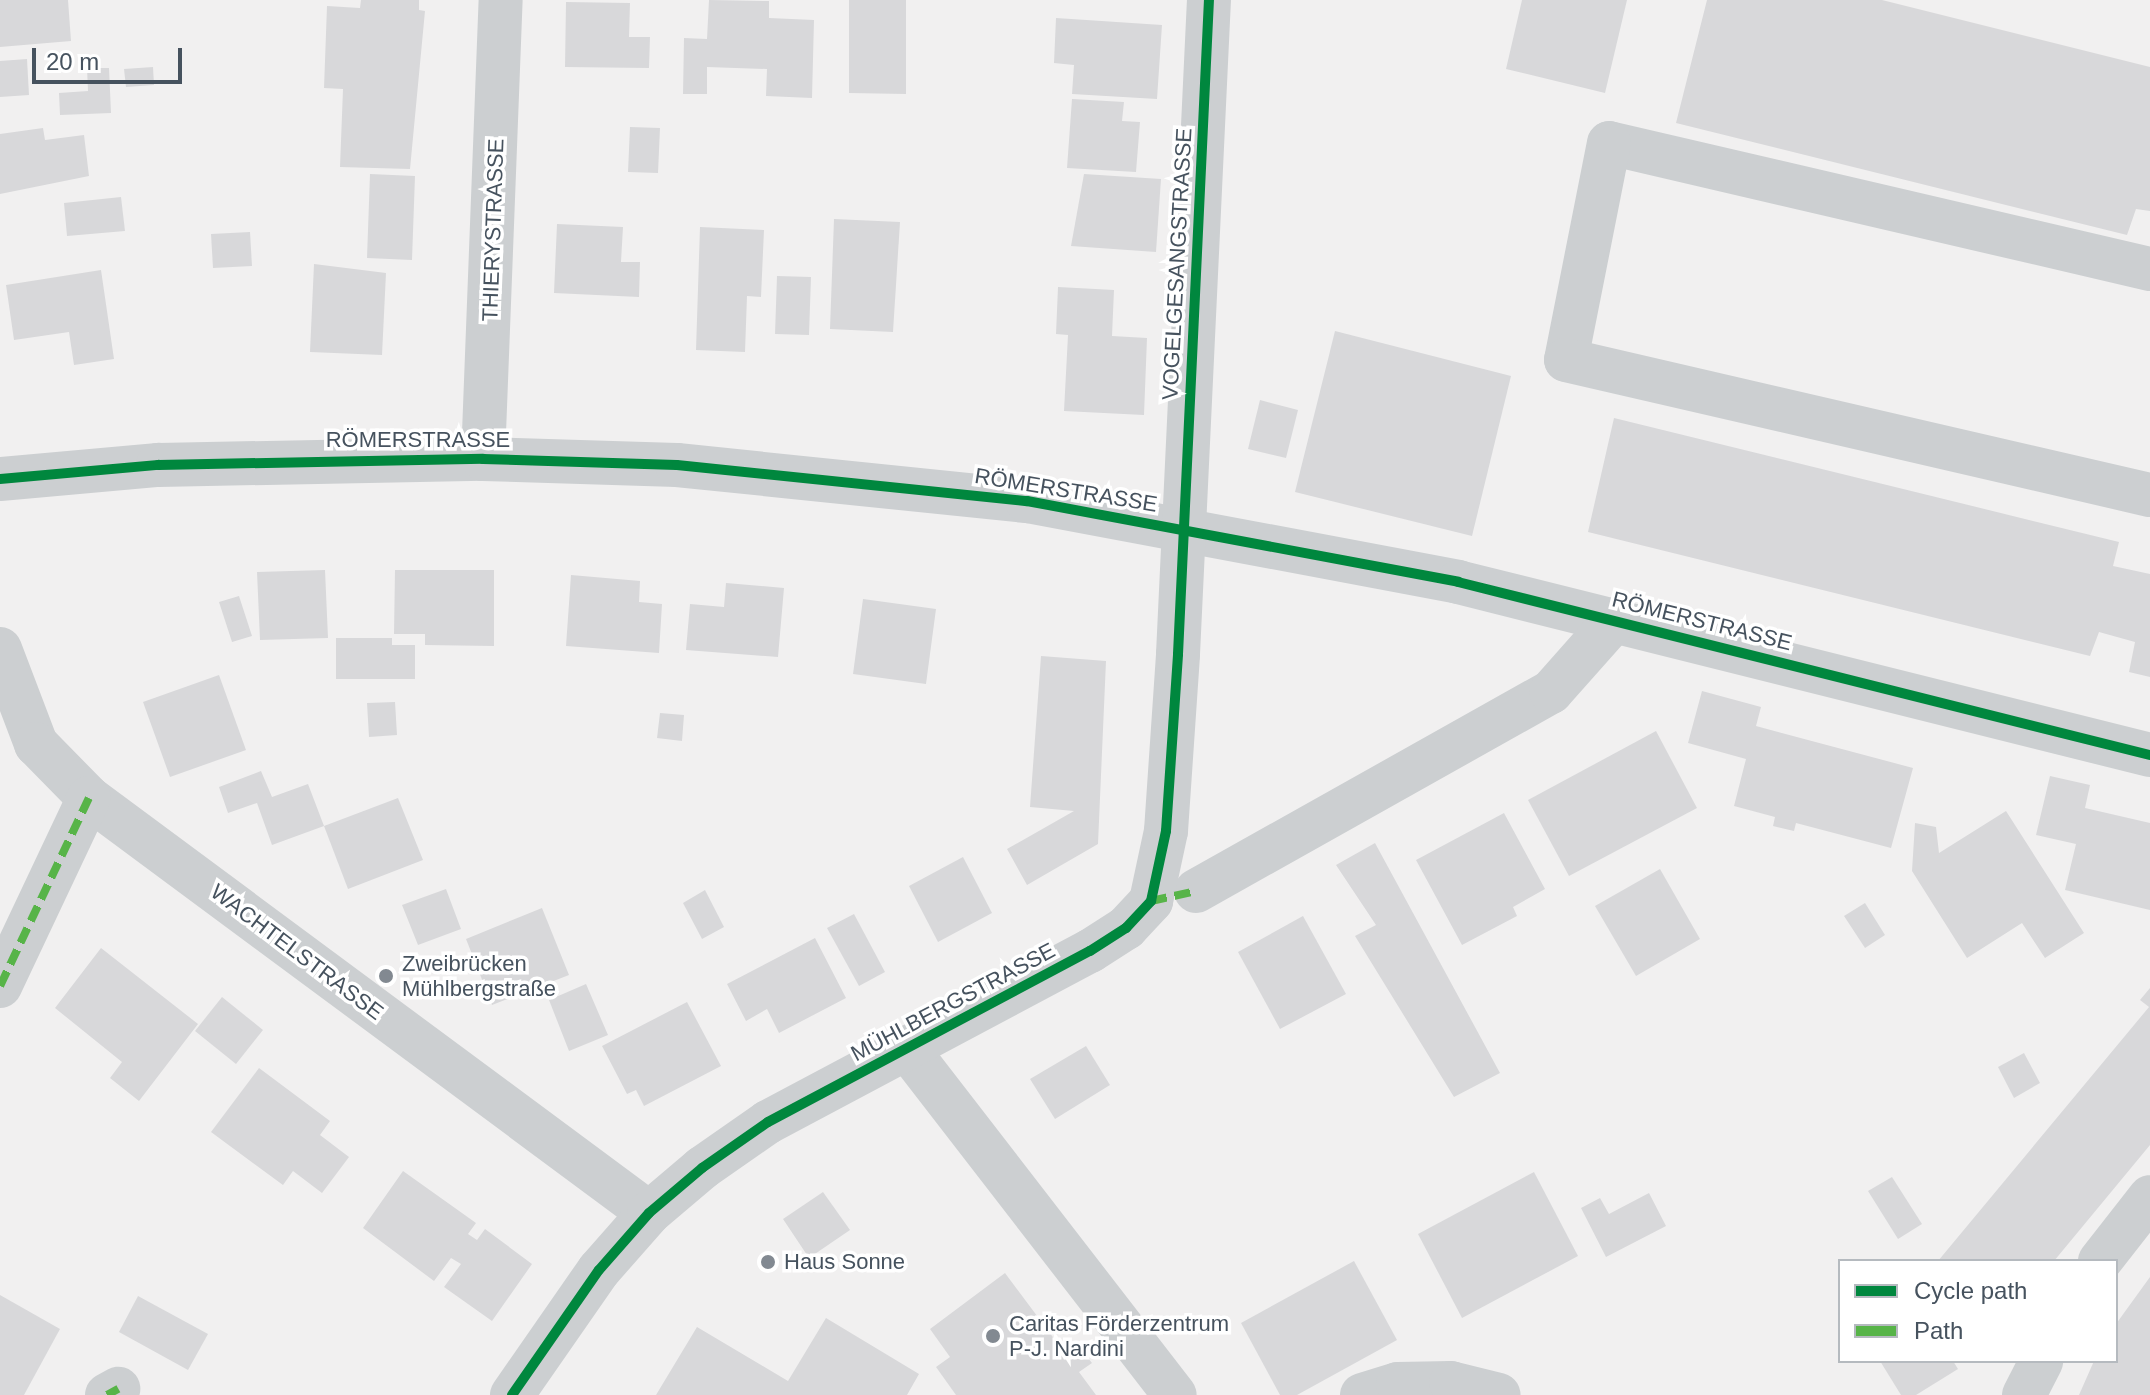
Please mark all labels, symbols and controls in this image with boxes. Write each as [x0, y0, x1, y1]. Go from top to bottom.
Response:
scale bar [36, 32, 186, 82]
text: 20 m [46, 48, 99, 75]
street label: VOGELGESANGSTRASSE [1157, 127, 1197, 401]
street label: THIERYSTRASSE [477, 138, 509, 322]
street label: RÖMERSTRASSE [326, 427, 510, 453]
street label: RÖMERSTRASSE [973, 463, 1159, 517]
street label: RÖMERSTRASSE [1609, 586, 1795, 656]
street label: WACHTELSTRASSE [205, 878, 389, 1026]
street label: MÜHLBERGSTRASSE [846, 937, 1060, 1067]
place label: Zweibrücken Mühlbergstraße [402, 950, 556, 1002]
marker: Zweibrücken Mühlbergstraße [377, 967, 395, 985]
place label: Haus Sonne [784, 1249, 905, 1275]
marker: Haus Sonne [759, 1253, 777, 1271]
legend [1838, 1259, 2118, 1363]
text: Cycle path [1914, 1277, 2027, 1304]
place label: Caritas Förderzentrum P-J. Nardini [1009, 1310, 1229, 1362]
text: Path [1914, 1317, 1963, 1344]
marker: Caritas Förderzentrum P-J. Nardini [984, 1327, 1002, 1345]

